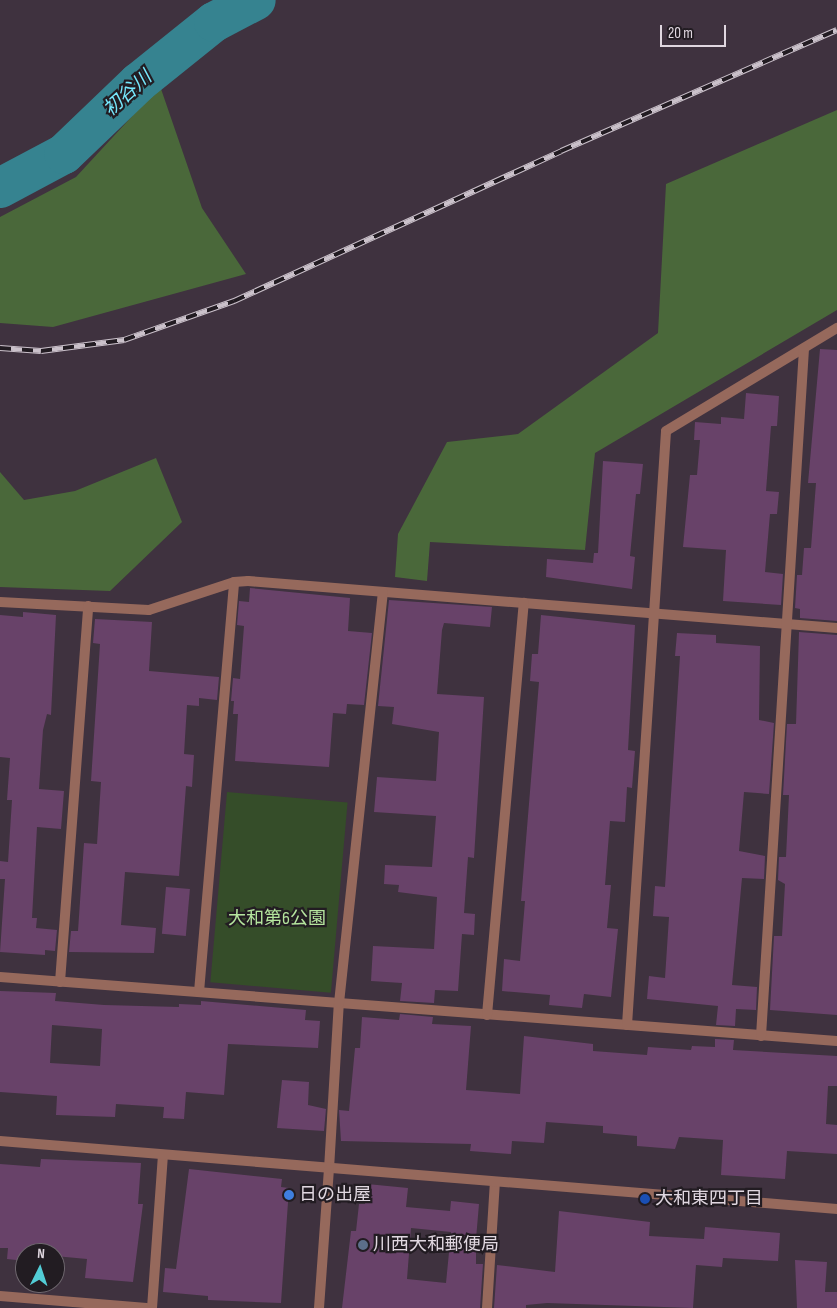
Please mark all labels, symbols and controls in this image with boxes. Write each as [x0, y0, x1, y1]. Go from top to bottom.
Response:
scale bar [662, 15, 728, 47]
text: 20 m [668, 24, 693, 43]
water label: 初谷川 [99, 66, 157, 122]
park label: 大和第6公園 [228, 908, 326, 930]
place label: 日の出屋 [299, 1184, 371, 1206]
place label: 大和東四丁目 [655, 1188, 763, 1210]
marker: 日の出屋 [283, 1189, 295, 1201]
marker: 大和東四丁目 [639, 1193, 651, 1205]
place label: 川西大和郵便局 [373, 1234, 499, 1256]
marker: 川西大和郵便局 [357, 1239, 369, 1251]
north arrow [15, 1243, 65, 1293]
text: N [37, 1245, 45, 1262]

